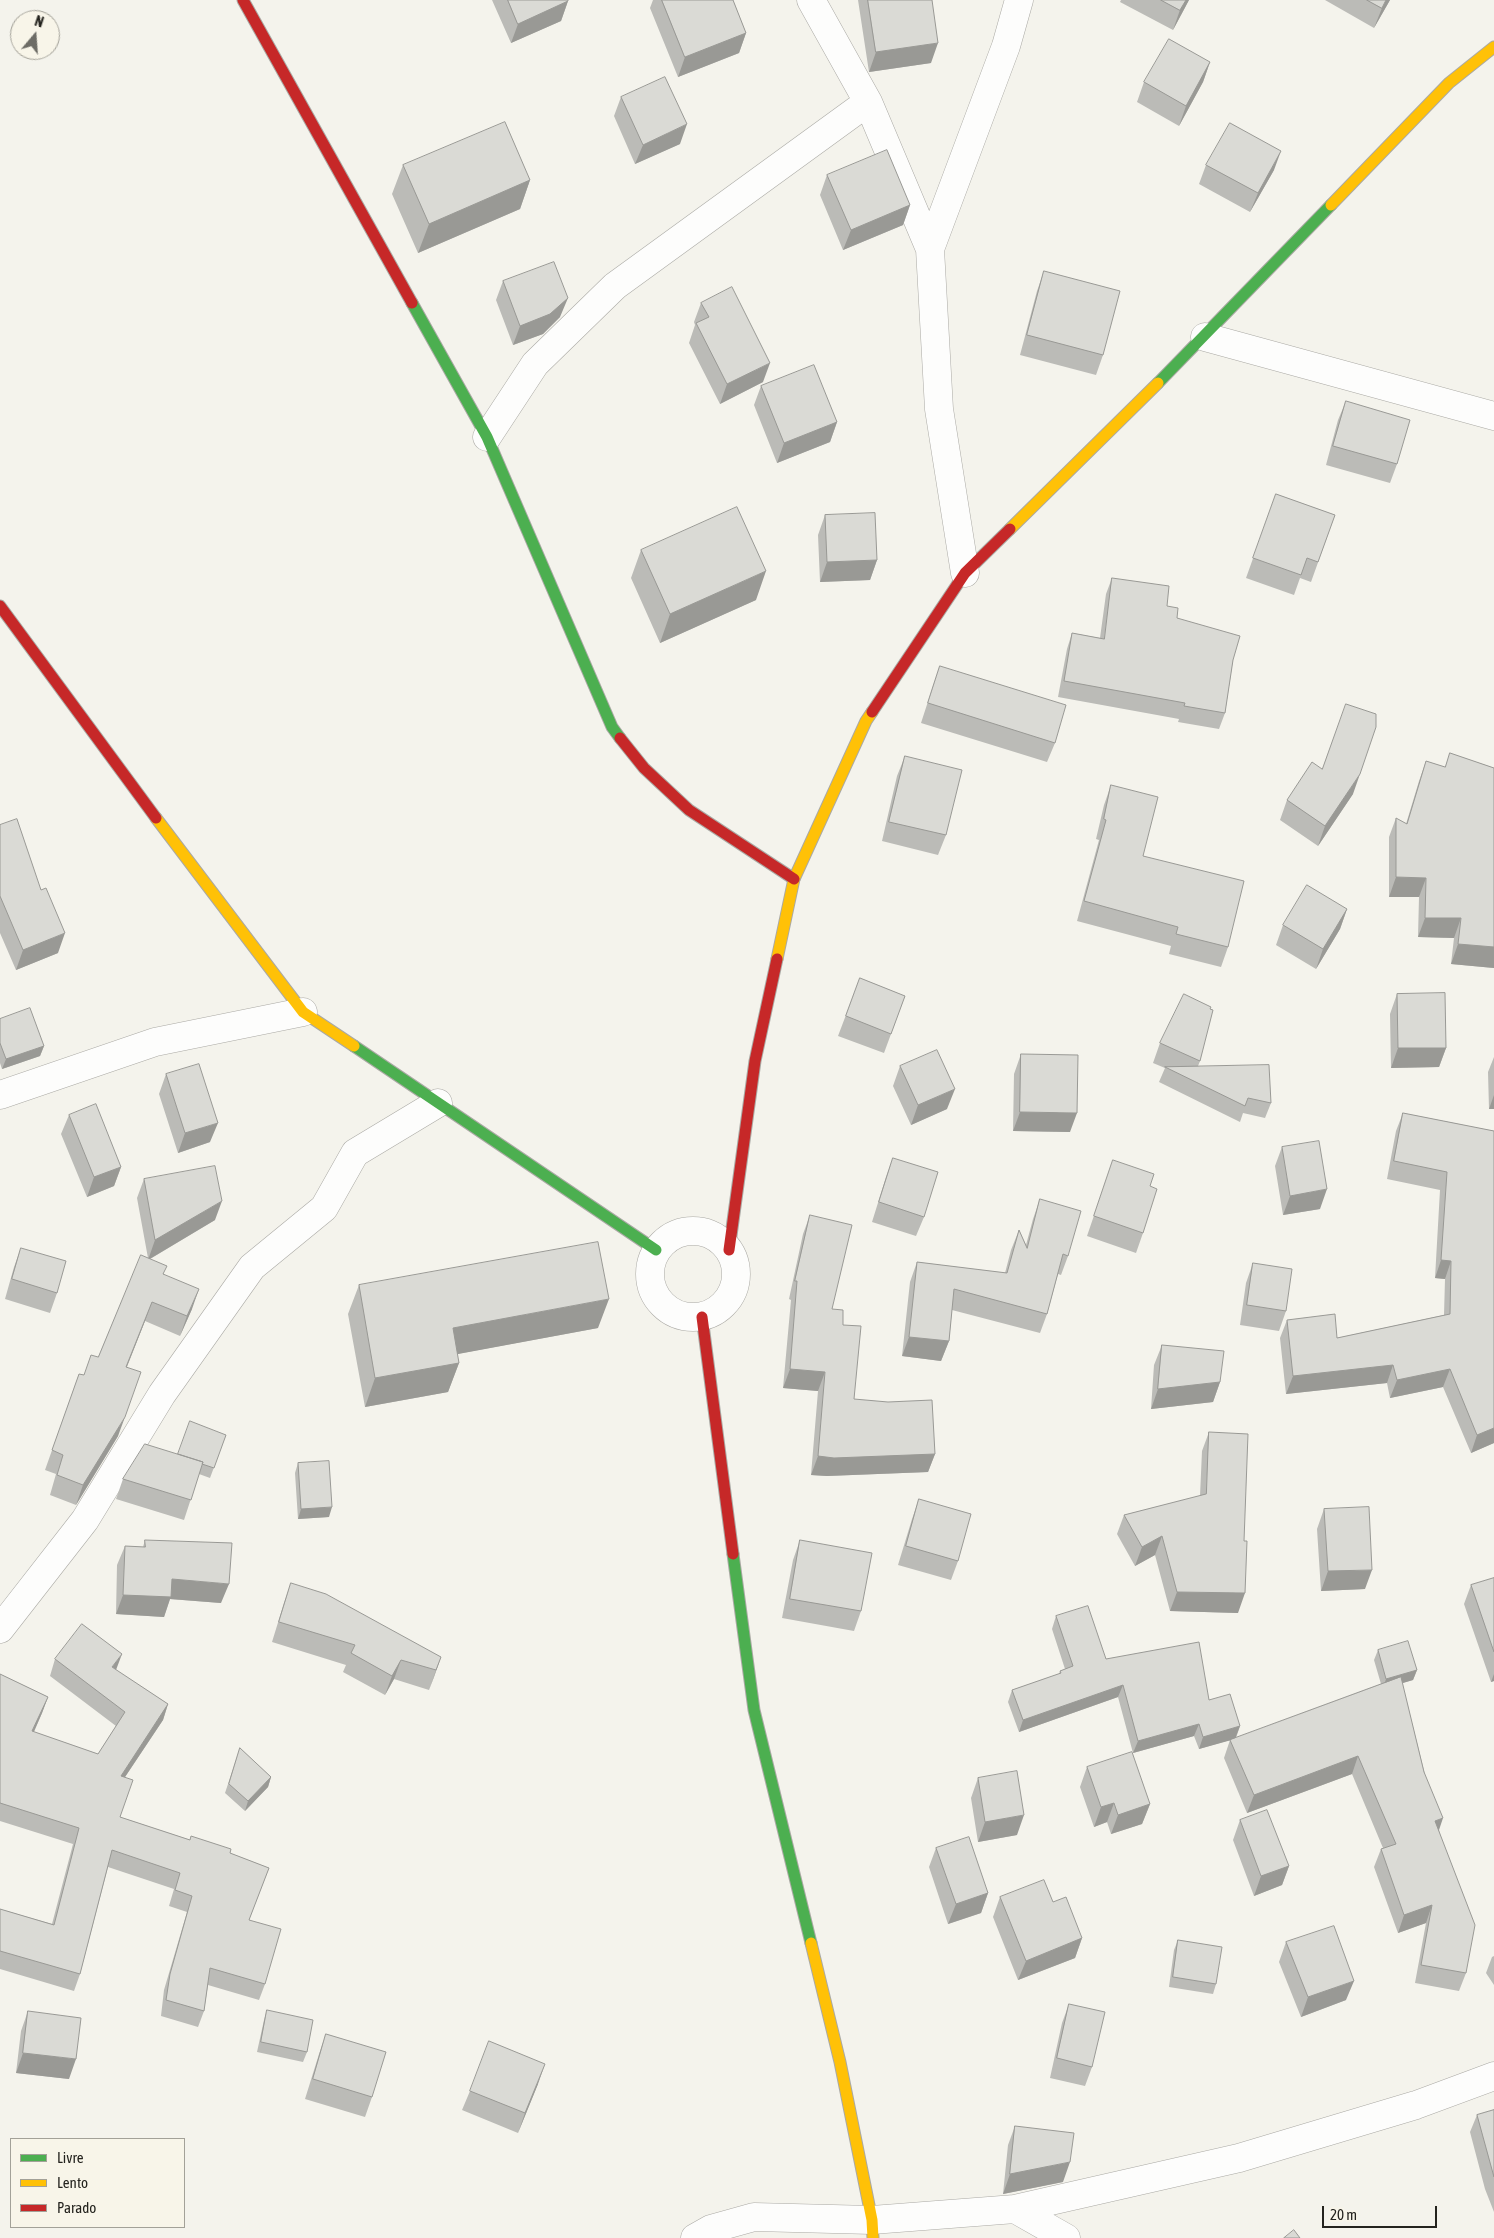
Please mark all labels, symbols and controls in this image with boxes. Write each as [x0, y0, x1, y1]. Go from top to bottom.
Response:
north arrow [10, 10, 60, 60]
text: N [33, 13, 46, 31]
legend [10, 2138, 185, 2228]
text: Livre [57, 2149, 84, 2166]
text: Lento [57, 2174, 88, 2191]
scale bar [1324, 2196, 1439, 2228]
text: Parado [57, 2199, 96, 2216]
text: 20 m [1330, 2206, 1357, 2223]

